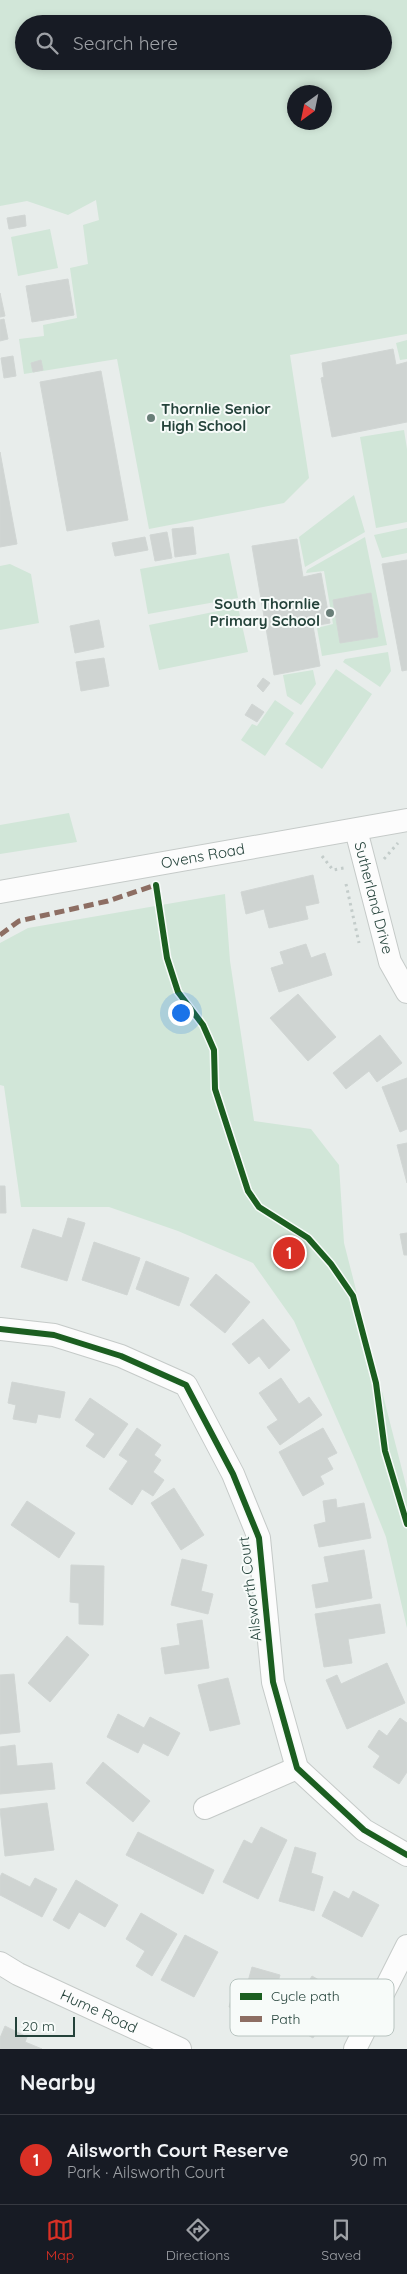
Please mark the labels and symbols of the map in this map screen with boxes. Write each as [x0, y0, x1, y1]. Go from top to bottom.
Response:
north arrow [287, 85, 332, 130]
place label: Thornlie Senior High School [161, 399, 271, 435]
marker: Thornlie Senior High School [145, 412, 157, 424]
place label: South Thornlie Primary School [210, 594, 320, 630]
marker: South Thornlie Primary School [324, 607, 336, 619]
street label: Ovens Road [159, 839, 246, 872]
street label: Sutherland Drive [350, 839, 398, 956]
your location [168, 1000, 194, 1026]
pin: 1 [273, 1234, 305, 1272]
street label: Ailsworth Court [234, 1536, 265, 1643]
legend [230, 1979, 394, 2036]
street label: Hume Road [57, 1985, 140, 2037]
text: Cycle path [271, 1987, 340, 2005]
text: Path [271, 2010, 300, 2028]
scale bar [15, 2014, 75, 2037]

